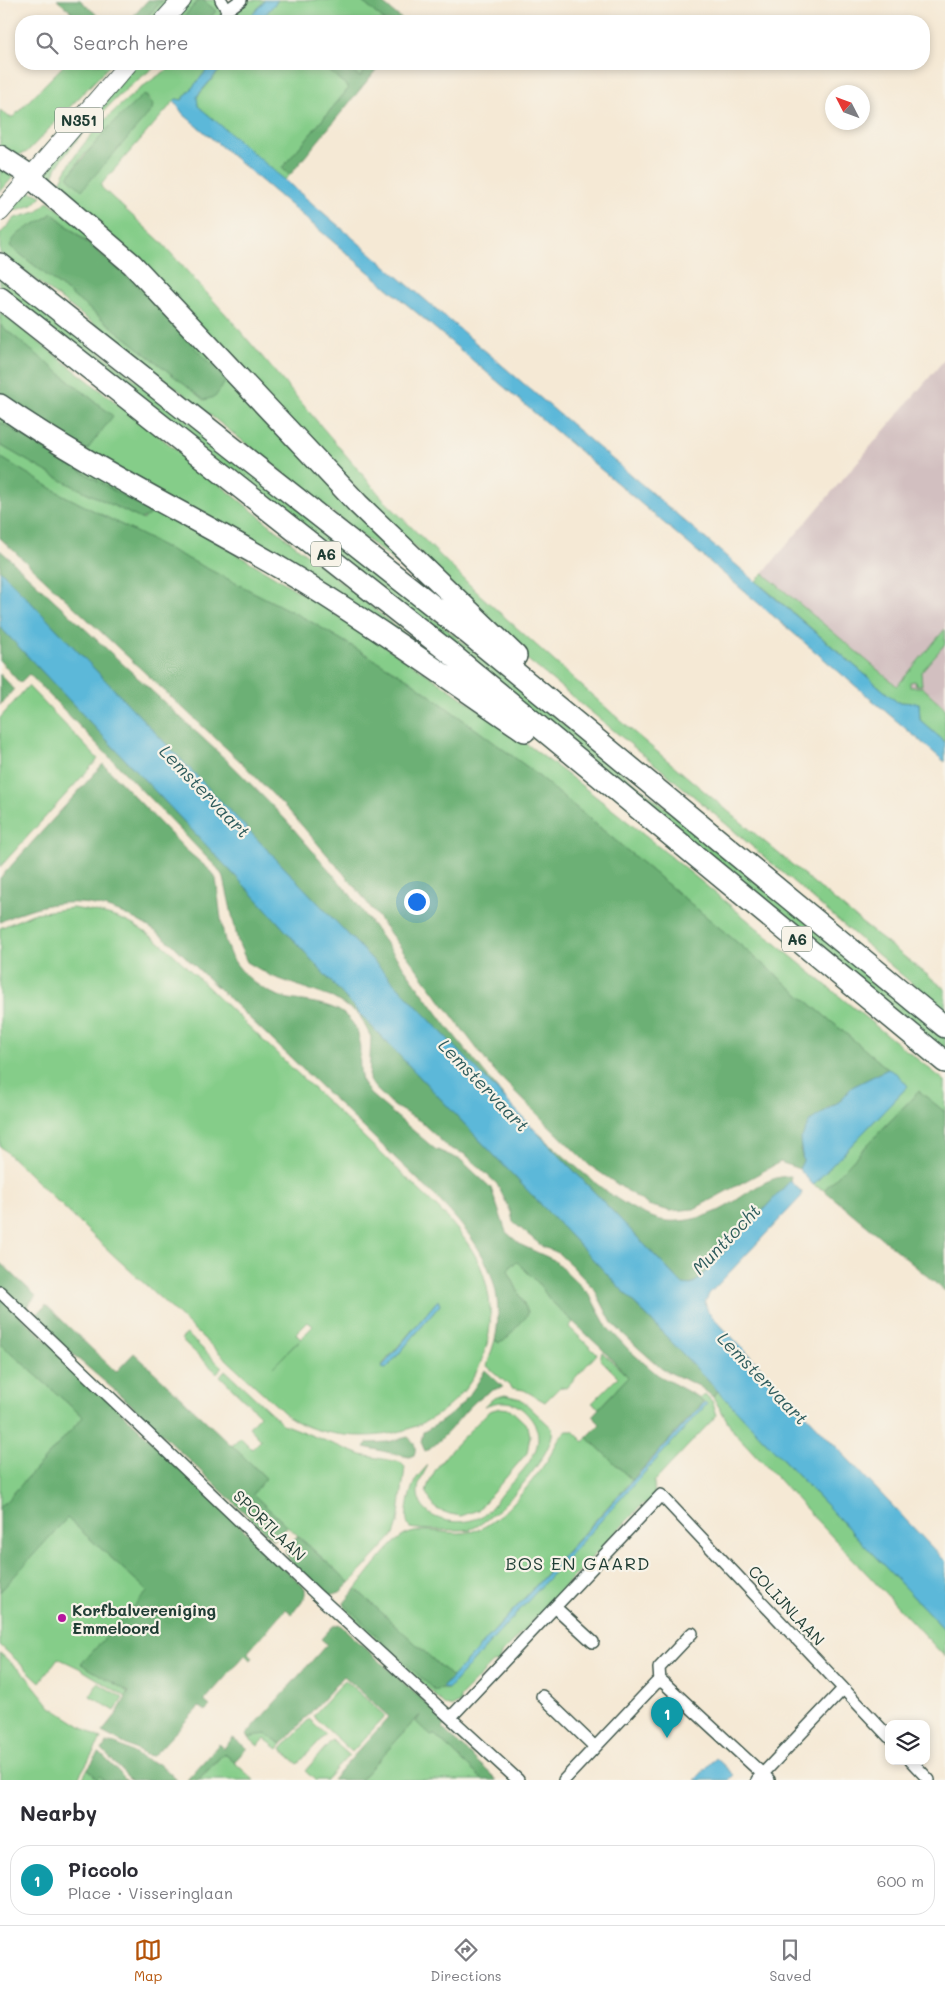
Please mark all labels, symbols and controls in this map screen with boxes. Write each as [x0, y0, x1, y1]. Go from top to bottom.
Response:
search box [15, 15, 930, 70]
icon: search [33, 29, 61, 57]
text: Search here [73, 30, 189, 55]
north arrow [825, 85, 870, 130]
road number: N351 [55, 108, 103, 132]
road number: A6 [311, 542, 341, 566]
water label: Lemstervaart [154, 739, 256, 843]
your location [404, 889, 430, 915]
road number: A6 [782, 926, 812, 952]
water label: Lemstervaart [433, 1033, 535, 1137]
water label: Munttocht [686, 1199, 766, 1279]
water label: Lemstervaart [712, 1326, 814, 1430]
street label: SPORTLAAN [229, 1485, 311, 1565]
district label: BOS EN GAARD [506, 1551, 650, 1575]
street label: COLIJNLAAN [744, 1560, 830, 1650]
place label: Korfbalvereniging Emmeloord [72, 1599, 216, 1638]
marker: Korfbalvereniging Emmeloord [56, 1612, 68, 1624]
pin: 1 [651, 1697, 683, 1738]
map controls [885, 1720, 930, 1765]
button: layers [885, 1720, 930, 1765]
text: Nearby [20, 1799, 97, 1826]
text: Piccolo [68, 1857, 138, 1882]
text: 1 [33, 1870, 41, 1891]
text: 600 m [877, 1870, 924, 1891]
text: Place · Visseringlaan [68, 1882, 233, 1903]
tab: Map [134, 1936, 162, 1985]
tab: Directions [430, 1936, 502, 1985]
tab: Saved [769, 1936, 811, 1985]

